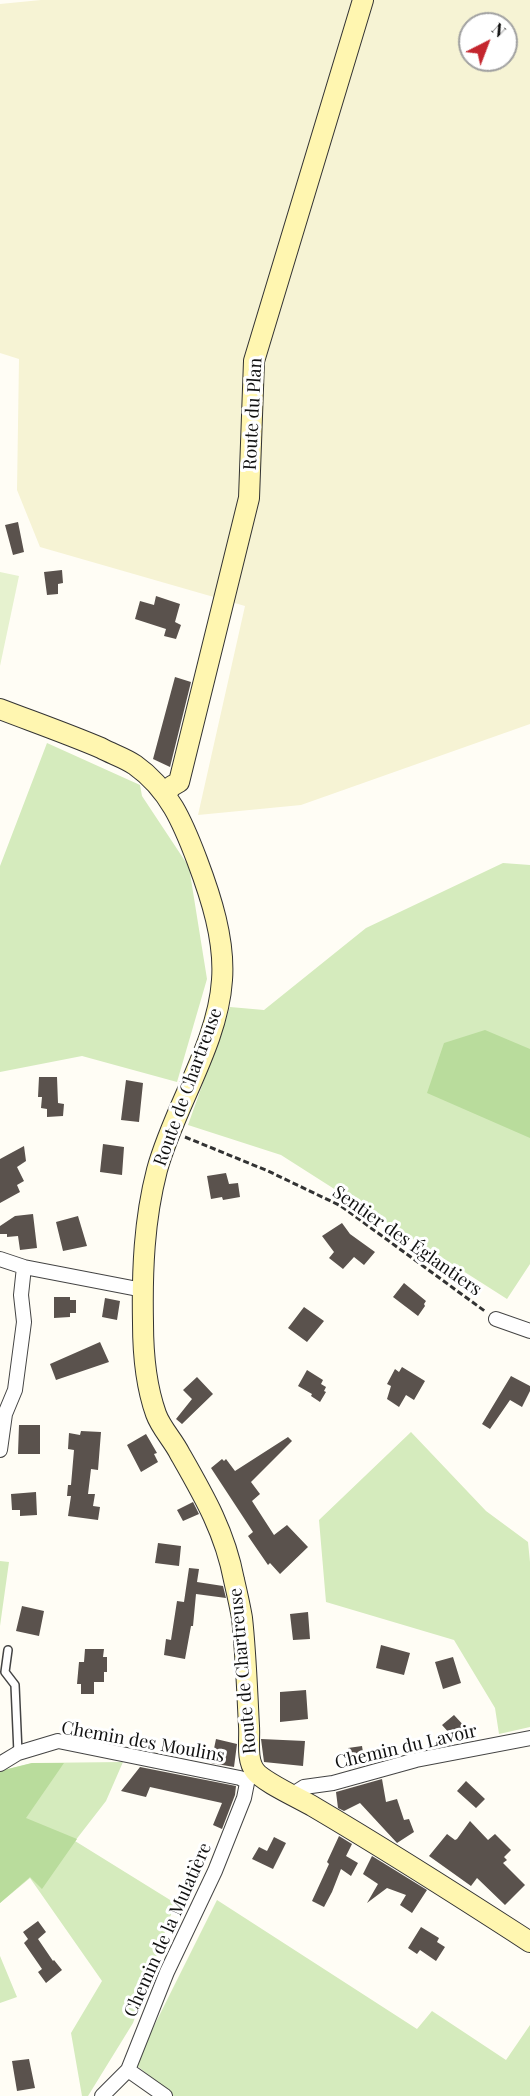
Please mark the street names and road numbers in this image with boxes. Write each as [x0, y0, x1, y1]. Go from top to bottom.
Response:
street label: Route du Plan [239, 357, 267, 471]
street label: Route de Chartreuse [149, 1005, 227, 1169]
street label: Sentier des Églantiers [328, 1181, 486, 1301]
street label: Route de Chartreuse [225, 1587, 261, 1755]
street label: Chemin des Moulins [60, 1717, 226, 1767]
street label: Chemin du Lavoir [333, 1720, 479, 1774]
street label: Chemin de la Mulatière [120, 1839, 216, 2021]

